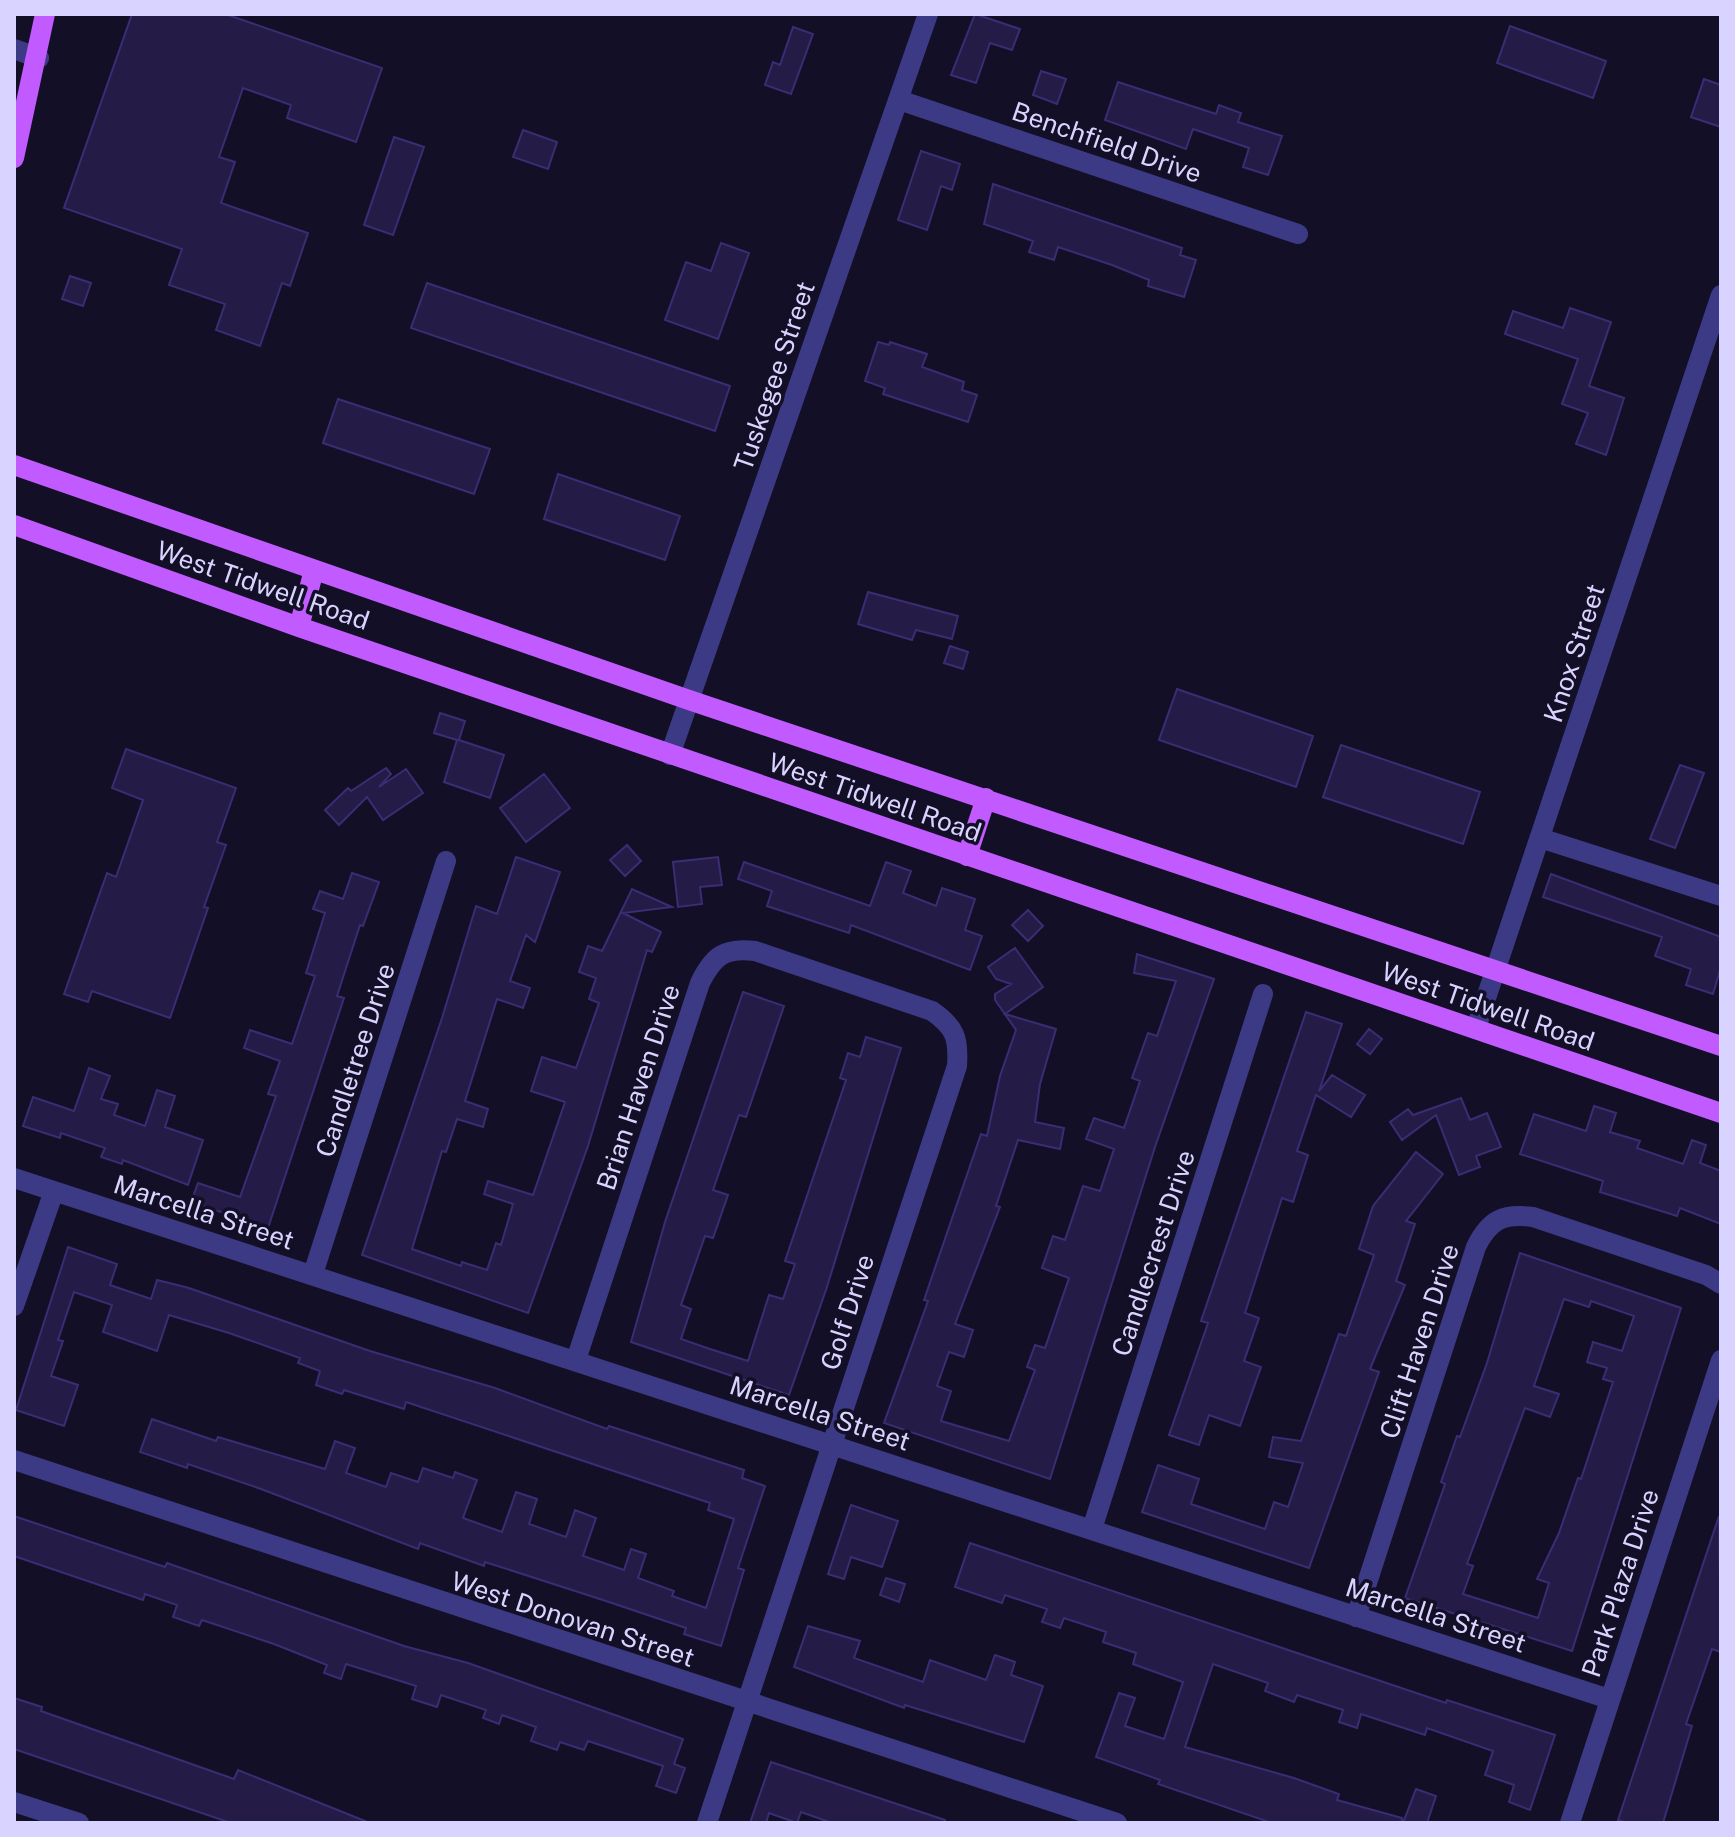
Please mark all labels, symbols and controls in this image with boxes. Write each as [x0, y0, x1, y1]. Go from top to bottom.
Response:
street label: Benchfield Drive [1008, 95, 1206, 189]
street label: Tuskegee Street [727, 277, 821, 475]
street label: West Tidwell Road [153, 534, 373, 636]
street label: Knox Street [1537, 580, 1611, 726]
street label: West Tidwell Road [765, 746, 985, 848]
street label: West Tidwell Road [1378, 955, 1598, 1057]
street label: Candletree Drive [309, 959, 401, 1161]
street label: Brian Haven Drive [590, 980, 686, 1194]
street label: Candlecrest Drive [1105, 1146, 1201, 1360]
street label: Marcella Street [110, 1168, 298, 1256]
street label: Clift Haven Drive [1373, 1240, 1465, 1442]
street label: Golf Drive [814, 1250, 880, 1374]
street label: Marcella Street [726, 1369, 914, 1457]
street label: Park Plaza Drive [1575, 1485, 1665, 1681]
street label: West Donovan Street [447, 1565, 699, 1673]
street label: Marcella Street [1342, 1571, 1530, 1659]

